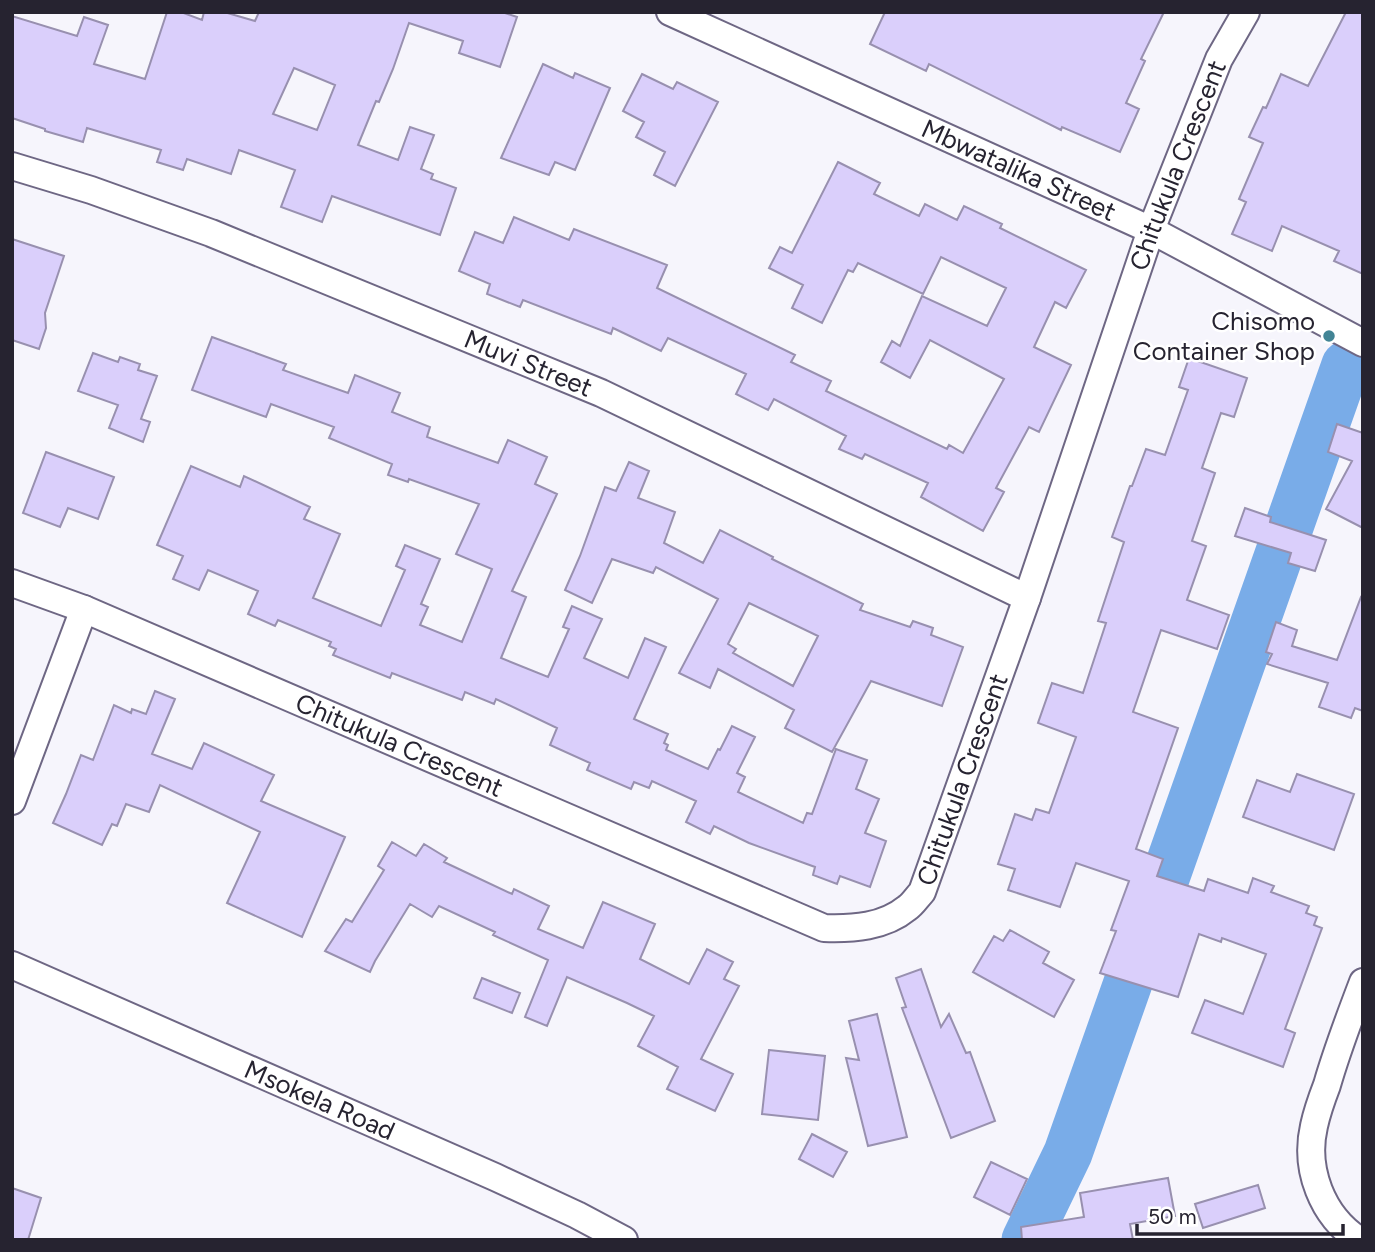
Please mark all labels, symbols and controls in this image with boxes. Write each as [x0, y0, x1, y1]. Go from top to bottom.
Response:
street label: Chitukula Crescent [1123, 56, 1233, 274]
street label: Mbwatalika Street [917, 112, 1121, 228]
place label: Chisomo Container Shop [1133, 305, 1315, 367]
street label: Muvi Street [460, 323, 597, 404]
marker: Chisomo Container Shop [1321, 328, 1337, 344]
street label: Chitukula Crescent [910, 669, 1015, 890]
street label: Chitukula Crescent [291, 686, 508, 804]
street label: Msokela Road [239, 1053, 400, 1147]
scale bar [1137, 1192, 1344, 1236]
text: 50 m [1148, 1204, 1197, 1229]

